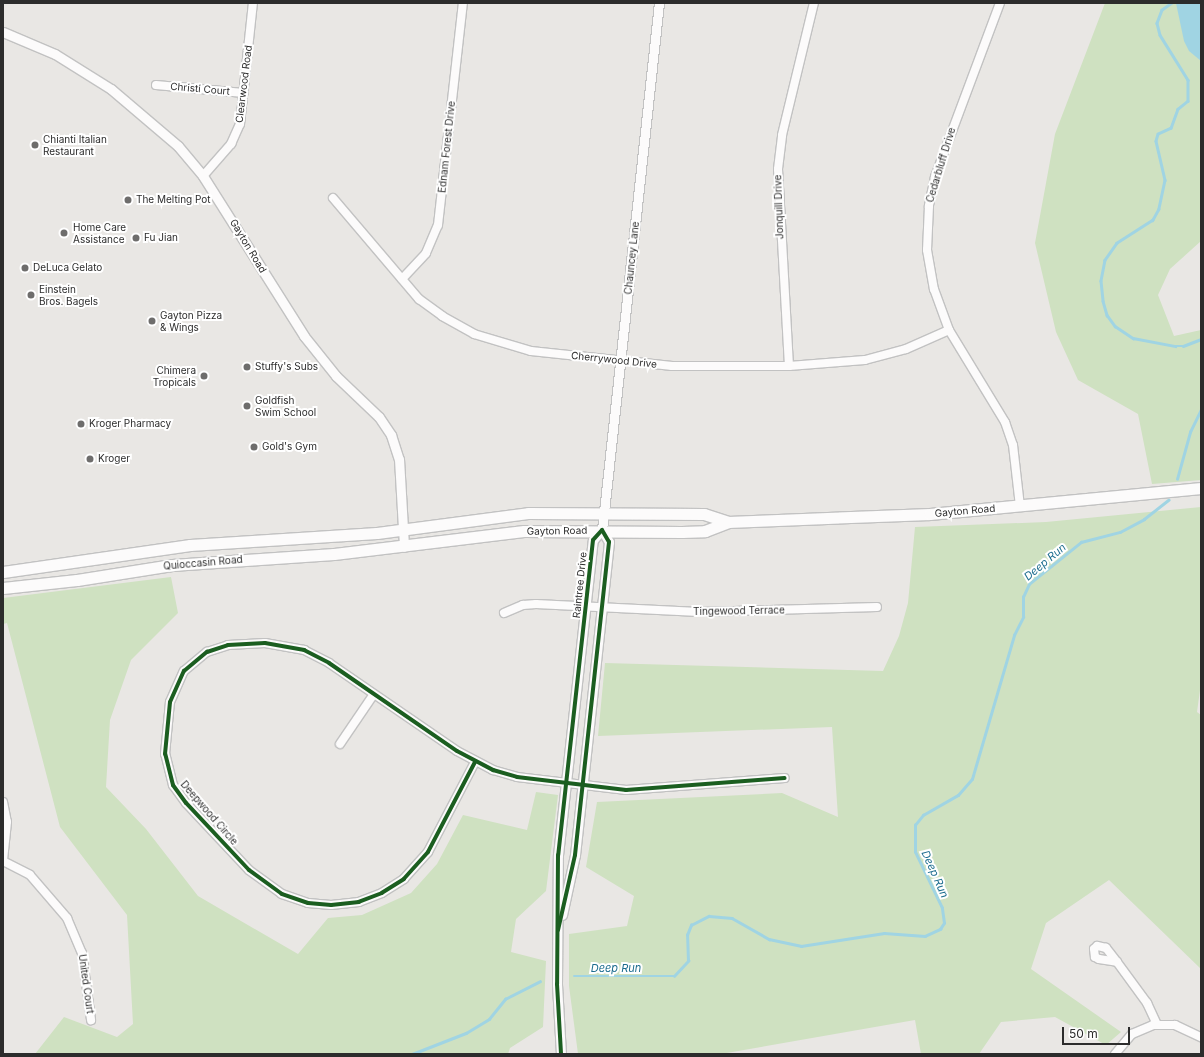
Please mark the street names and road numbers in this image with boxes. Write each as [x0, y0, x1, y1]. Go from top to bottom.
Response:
street label: Clearwood Road [233, 44, 255, 124]
street label: Christi Court [170, 80, 230, 98]
street label: Ednam Forest Drive [436, 100, 458, 194]
street label: Cedarbluff Drive [924, 126, 958, 204]
street label: Jonquill Drive [772, 175, 786, 239]
street label: Gayton Road [227, 217, 269, 275]
street label: Chauncey Lane [622, 221, 642, 295]
street label: Cherrywood Drive [570, 350, 658, 370]
street label: Gayton Road [934, 502, 996, 520]
street label: Gayton Road [527, 524, 587, 538]
street label: Raintree Drive [571, 551, 589, 619]
street label: Quioccasin Road [163, 554, 243, 572]
street label: Tingewood Terrace [693, 604, 785, 618]
street label: Deepwood Circle [178, 778, 240, 848]
street label: United Court [76, 953, 96, 1015]

